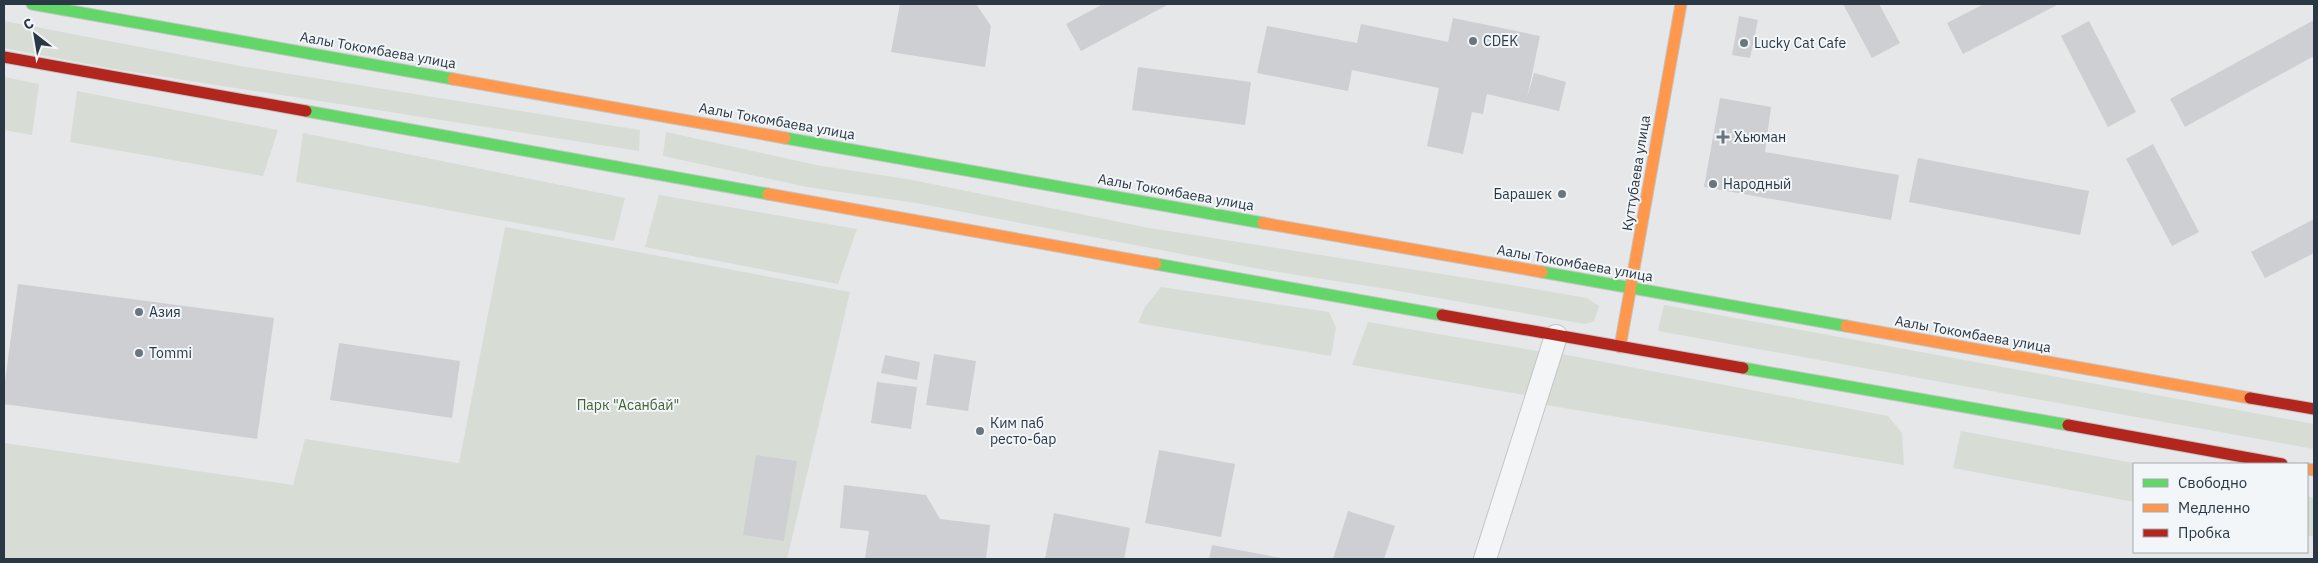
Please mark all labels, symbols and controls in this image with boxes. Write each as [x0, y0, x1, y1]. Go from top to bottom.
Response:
north arrow [10, 10, 60, 60]
text: С [20, 14, 37, 34]
street label: Аалы Токомбаева улица [298, 27, 458, 73]
place label: CDEK [1483, 32, 1518, 50]
place label: Lucky Cat Cafe [1754, 34, 1847, 52]
marker: CDEK [1467, 35, 1479, 47]
marker: Lucky Cat Cafe [1738, 37, 1750, 49]
street label: Аалы Токомбаева улица [697, 98, 857, 144]
street label: Куттубаева улица [1618, 113, 1654, 232]
place label: Хьюман [1734, 128, 1786, 146]
marker: Хьюман [1716, 130, 1730, 144]
street label: Аалы Токомбаева улица [1096, 169, 1256, 215]
place label: Народный [1723, 175, 1791, 193]
marker: Народный [1707, 178, 1719, 190]
place label: Барашек [1493, 185, 1552, 203]
marker: Барашек [1556, 188, 1568, 200]
street label: Аалы Токомбаева улица [1495, 240, 1655, 286]
place label: Азия [149, 303, 181, 321]
marker: Азия [133, 306, 145, 318]
street label: Аалы Токомбаева улица [1893, 311, 2053, 357]
place label: Tommi [149, 344, 192, 362]
marker: Tommi [133, 347, 145, 359]
park label: Парк "Асанбай" [577, 396, 679, 414]
place label: Ким паб ресто-бар [990, 414, 1056, 448]
marker: Ким паб ресто-бар [974, 425, 986, 437]
legend [2133, 463, 2308, 553]
text: Свободно [2178, 473, 2247, 492]
text: Медленно [2178, 498, 2250, 517]
text: Пробка [2178, 523, 2230, 542]

